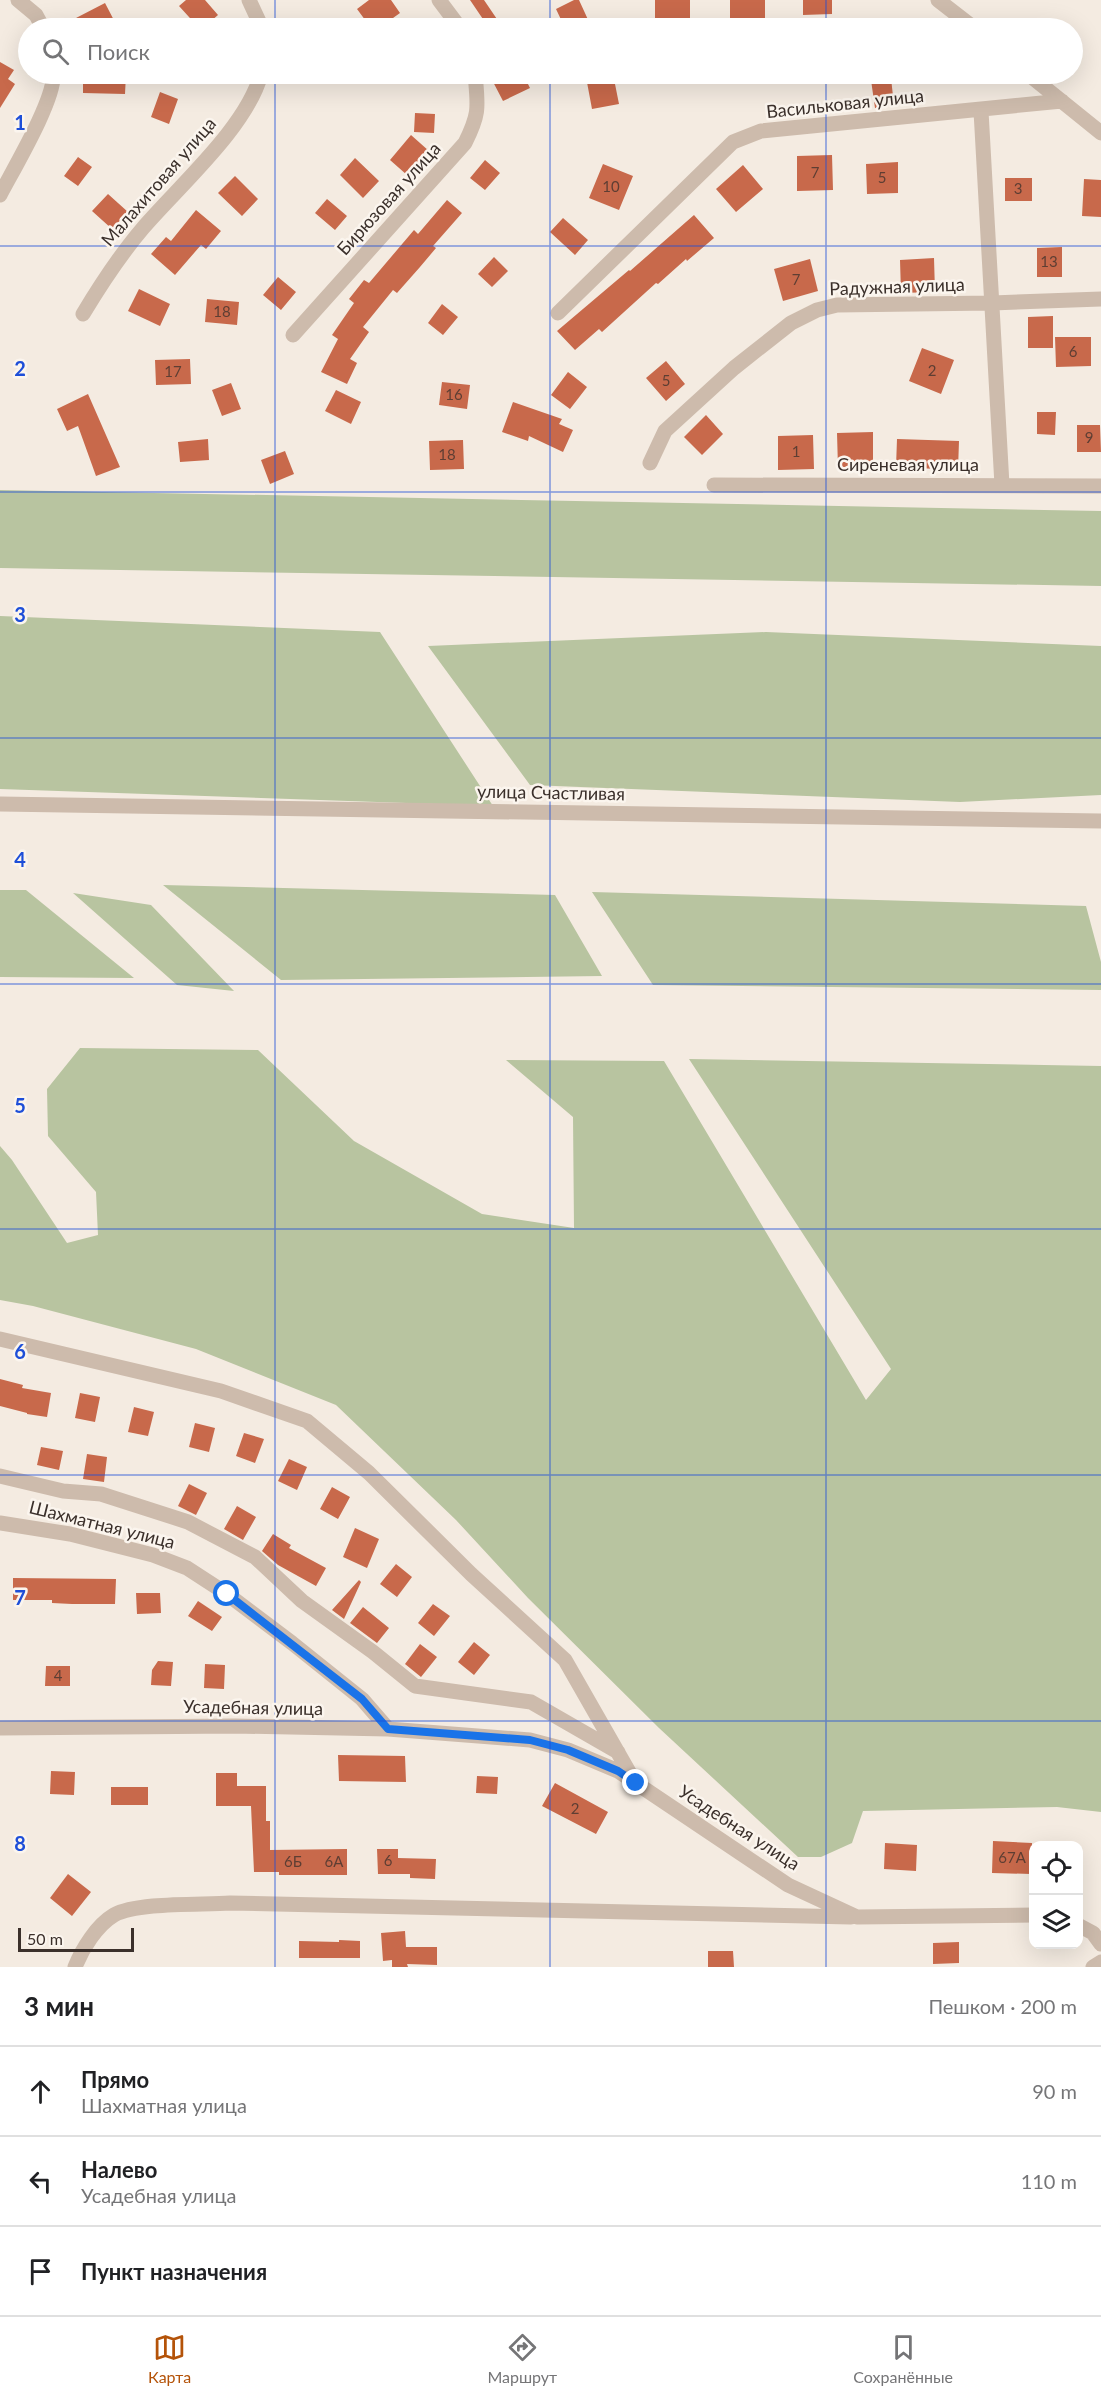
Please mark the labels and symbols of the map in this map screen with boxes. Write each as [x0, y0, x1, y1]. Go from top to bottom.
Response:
street label: Васильковая улица [765, 84, 925, 122]
text: 1 [14, 110, 26, 134]
street label: Малахитовая улица [96, 112, 220, 250]
street label: Бирюзовая улица [332, 137, 445, 259]
house number: 7 [811, 163, 820, 181]
house number: 5 [878, 168, 886, 186]
house number: 10 [602, 177, 620, 195]
house number: 3 [1014, 179, 1022, 197]
house number: 13 [1040, 252, 1058, 270]
house number: 7 [792, 270, 801, 288]
street label: Радужная улица [829, 273, 965, 299]
house number: 18 [213, 302, 231, 320]
house number: 6 [1069, 342, 1078, 360]
text: 2 [14, 356, 26, 380]
house number: 2 [928, 361, 936, 379]
house number: 17 [164, 362, 182, 380]
house number: 5 [662, 371, 670, 389]
house number: 16 [445, 385, 463, 403]
house number: 9 [1085, 428, 1093, 446]
house number: 1 [792, 442, 800, 460]
house number: 18 [438, 445, 456, 463]
street label: Сиреневая улица [837, 453, 979, 475]
text: 3 [14, 602, 26, 626]
street label: улица Счастливая [477, 780, 625, 804]
text: 4 [14, 847, 26, 871]
text: 5 [14, 1093, 26, 1117]
text: 6 [14, 1339, 26, 1363]
street label: Шахматная улица [27, 1495, 177, 1553]
route start [213, 1580, 239, 1606]
text: 7 [14, 1585, 26, 1609]
house number: 4 [54, 1666, 63, 1684]
street label: Усадебная улица [183, 1695, 323, 1719]
route end [622, 1769, 648, 1795]
street label: Усадебная улица [675, 1780, 804, 1874]
house number: 2 [571, 1799, 579, 1817]
text: 8 [14, 1831, 26, 1855]
house number: 67А [998, 1848, 1027, 1866]
house number: 6 [384, 1851, 393, 1869]
house number: 6Б [284, 1852, 302, 1870]
house number: 6А [325, 1852, 344, 1870]
scale bar [18, 1925, 134, 1952]

